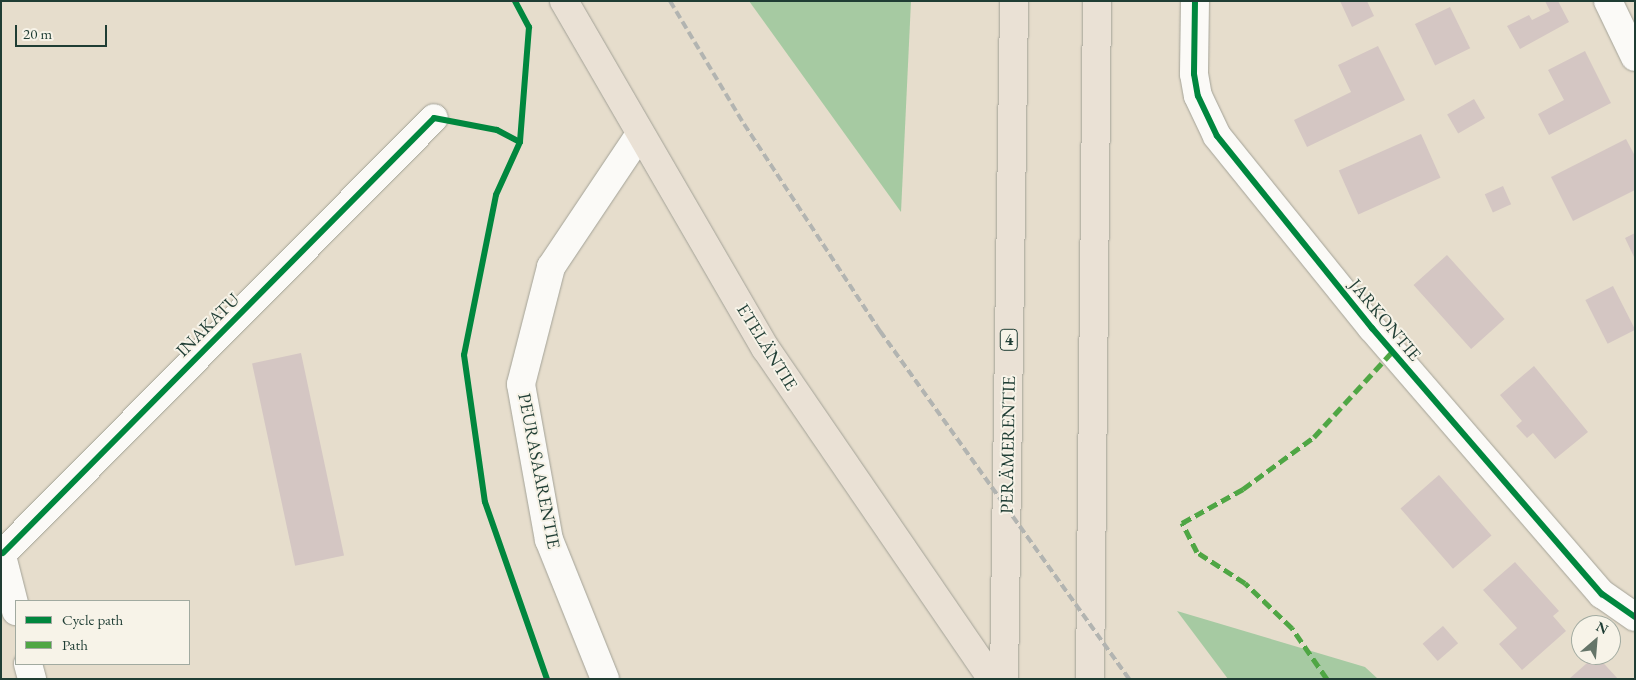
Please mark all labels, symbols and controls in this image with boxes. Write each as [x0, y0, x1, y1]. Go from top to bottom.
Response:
scale bar [18, 15, 110, 47]
text: 20 m [23, 24, 52, 43]
street label: JARKONTIE [1345, 275, 1425, 365]
street label: INAKATU [172, 289, 244, 361]
street label: ETELÄNTIE [732, 300, 802, 394]
road number: 4 [999, 326, 1019, 354]
street label: PERÄMERENTIE [996, 376, 1020, 514]
street label: PEURASAARENTIE [513, 391, 565, 551]
legend [15, 600, 190, 665]
text: Cycle path [62, 610, 123, 629]
north arrow [1571, 615, 1621, 665]
text: N [1593, 617, 1611, 638]
text: Path [62, 635, 88, 654]

